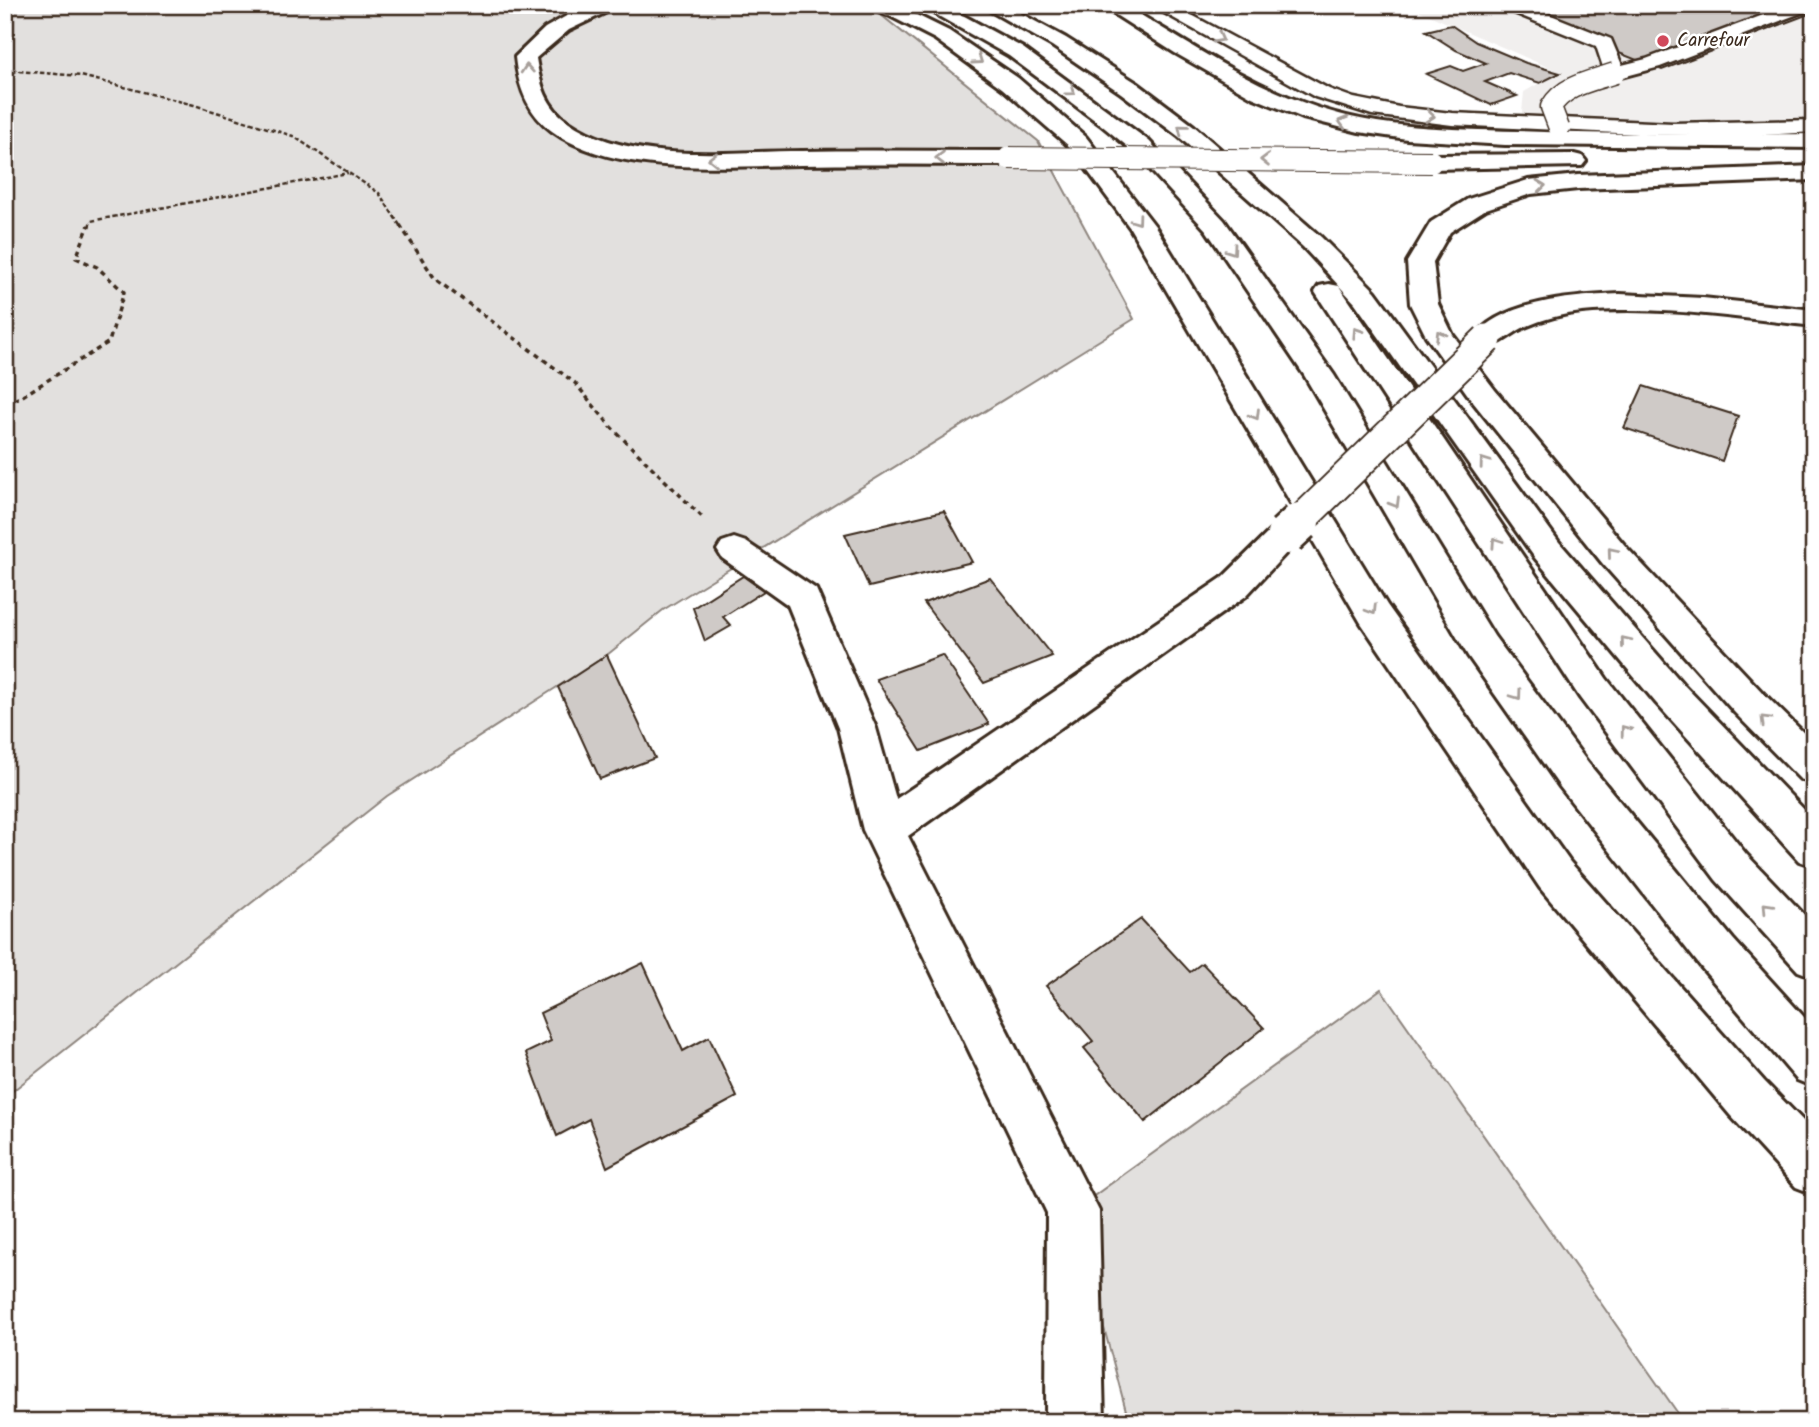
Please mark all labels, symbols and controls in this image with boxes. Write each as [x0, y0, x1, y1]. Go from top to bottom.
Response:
place label: Carrefour [1677, 26, 1751, 56]
one-way arrow [1212, 30, 1224, 43]
marker: Carrefour [1655, 33, 1671, 49]
one-way arrow [970, 52, 983, 64]
one-way arrow [520, 63, 535, 74]
one-way arrow [1063, 83, 1076, 95]
one-way arrow [1425, 108, 1436, 123]
one-way arrow [1338, 116, 1350, 131]
one-way arrow [1177, 125, 1190, 137]
one-way arrow [935, 150, 945, 166]
one-way arrow [707, 151, 718, 167]
one-way arrow [1259, 152, 1269, 168]
one-way arrow [1535, 179, 1546, 194]
one-way arrow [1129, 212, 1142, 225]
one-way arrow [1224, 242, 1236, 255]
one-way arrow [1353, 327, 1366, 340]
one-way arrow [1436, 330, 1449, 343]
one-way arrow [1247, 407, 1260, 420]
one-way arrow [1480, 457, 1492, 470]
one-way arrow [1387, 495, 1400, 508]
one-way arrow [1492, 537, 1504, 550]
one-way arrow [1608, 547, 1620, 560]
one-way arrow [1364, 602, 1377, 615]
one-way arrow [1621, 636, 1633, 649]
one-way arrow [1509, 687, 1521, 700]
one-way arrow [1761, 715, 1774, 728]
one-way arrow [1621, 725, 1634, 737]
one-way arrow [1763, 902, 1776, 915]

